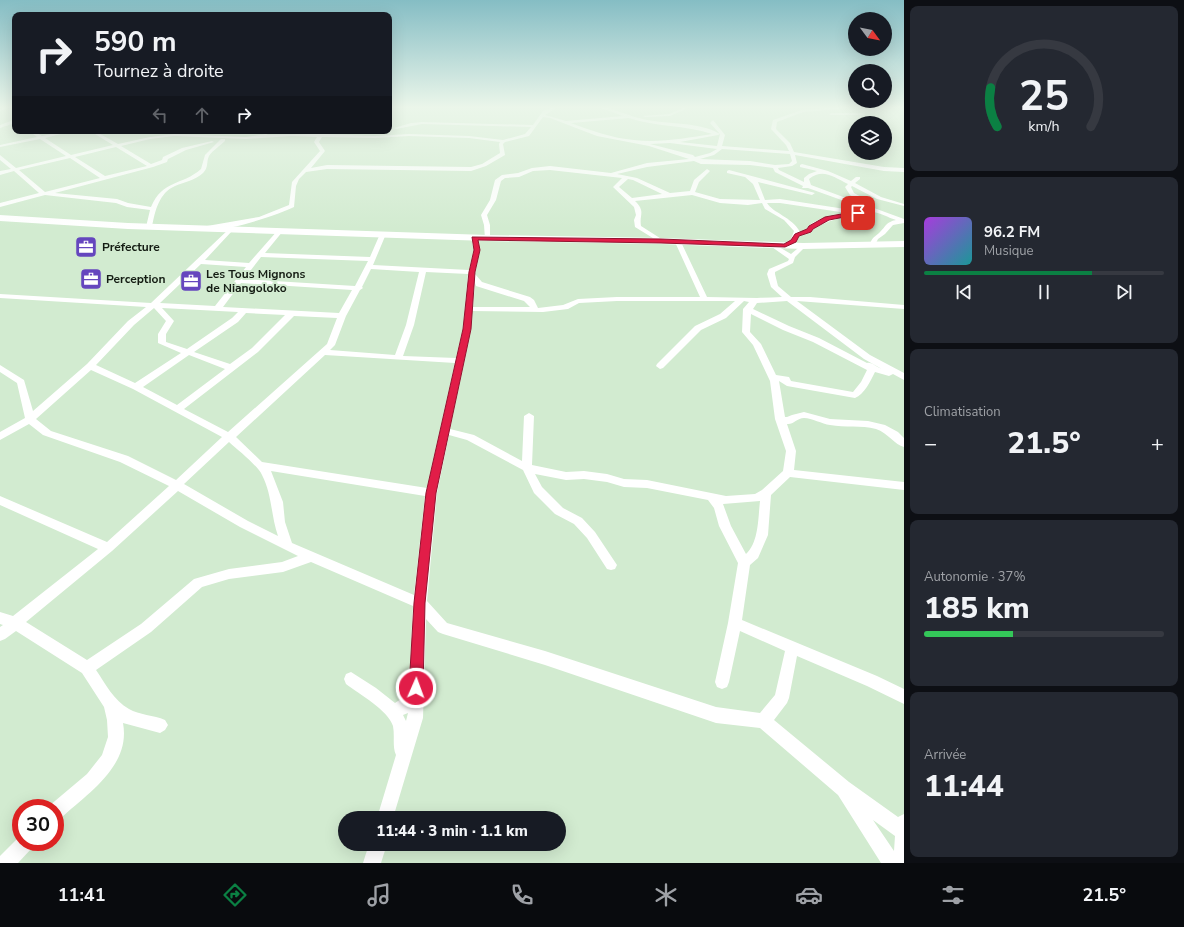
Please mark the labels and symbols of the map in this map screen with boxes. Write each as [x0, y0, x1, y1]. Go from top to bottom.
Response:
north arrow [848, 12, 892, 56]
pin [841, 196, 875, 230]
office icon: Préfecture [73, 234, 99, 260]
place label: Préfecture [102, 239, 160, 255]
office icon: Perception [78, 266, 104, 292]
place label: Les Tous Mignons de Niangoloko [206, 266, 305, 296]
office icon: Les Tous Mignons de Niangoloko [178, 268, 204, 294]
place label: Perception [106, 271, 165, 287]
position arrow [395, 667, 437, 709]
speed limit sign: 30 [12, 799, 64, 851]

